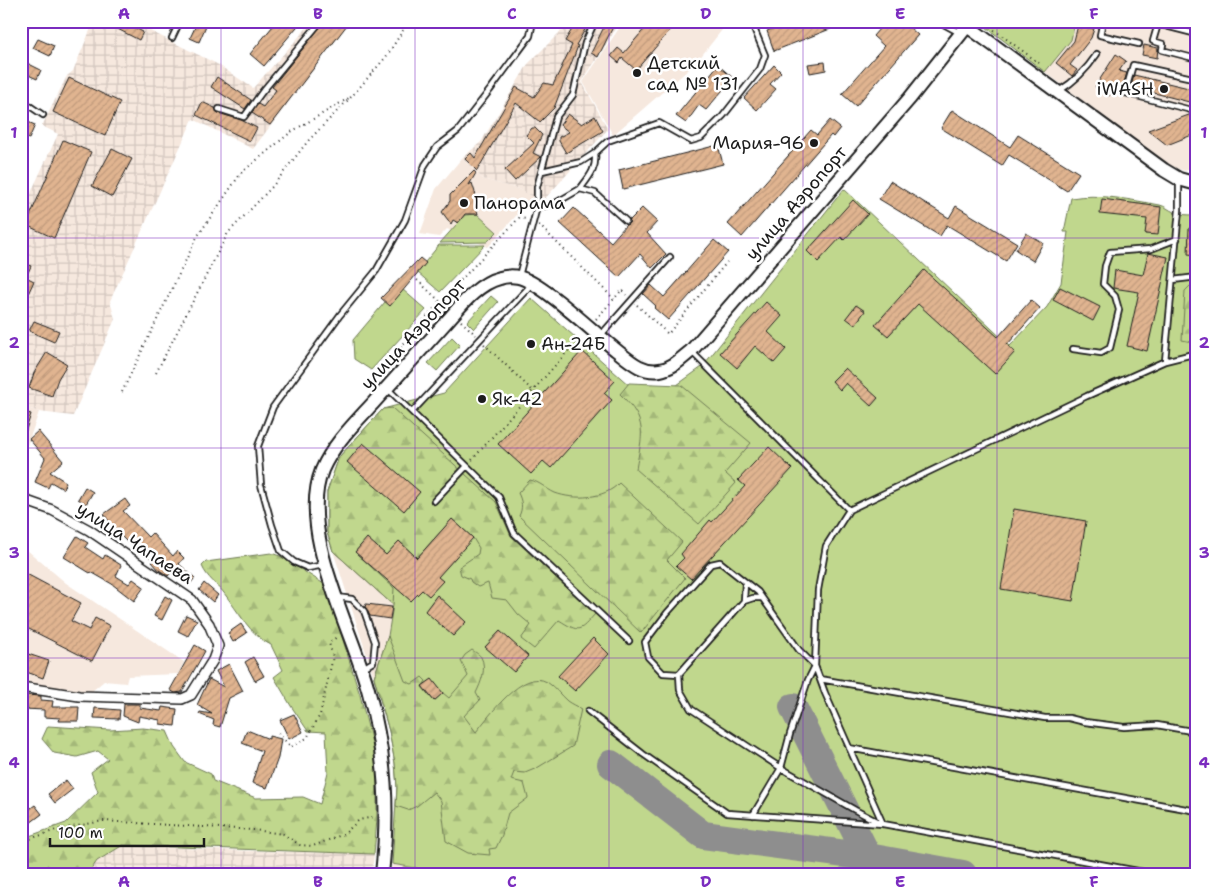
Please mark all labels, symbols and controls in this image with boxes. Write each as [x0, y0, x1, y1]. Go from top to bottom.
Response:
text: A [118, 3, 130, 24]
text: B [313, 3, 323, 24]
text: C [507, 3, 517, 24]
text: D [700, 3, 712, 24]
text: E [895, 3, 905, 24]
text: F [1089, 3, 1099, 24]
place label: Детский сад № 131 [647, 51, 739, 96]
marker: Детский сад № 131 [631, 67, 643, 79]
place label: iWASH [1096, 77, 1154, 101]
marker: iWASH [1158, 83, 1170, 95]
text: 1 [10, 122, 18, 143]
text: 1 [1200, 122, 1208, 143]
place label: Мария-96 [712, 131, 804, 155]
marker: Мария-96 [808, 137, 820, 149]
street label: улица Аэропорт [740, 140, 853, 265]
place label: Панорама [474, 191, 565, 215]
marker: Панорама [458, 197, 470, 209]
street label: улица Аэропорт [355, 273, 471, 395]
text: 2 [8, 332, 20, 353]
place label: Ан-24Б [541, 332, 606, 356]
text: 2 [1198, 332, 1210, 353]
marker: Ан-24Б [525, 338, 537, 350]
place label: Як-42 [492, 387, 543, 411]
marker: Як-42 [476, 393, 488, 405]
street label: улица Чапаева [72, 496, 198, 590]
text: 3 [8, 542, 20, 563]
text: 3 [1198, 542, 1210, 563]
text: 4 [8, 752, 20, 773]
text: 4 [1198, 752, 1210, 773]
scale bar [50, 815, 204, 847]
text: 100 m [58, 823, 103, 843]
text: A [118, 871, 130, 892]
text: B [313, 871, 323, 892]
text: C [507, 871, 517, 892]
text: D [700, 871, 712, 892]
text: E [895, 871, 905, 892]
text: F [1089, 871, 1099, 892]

